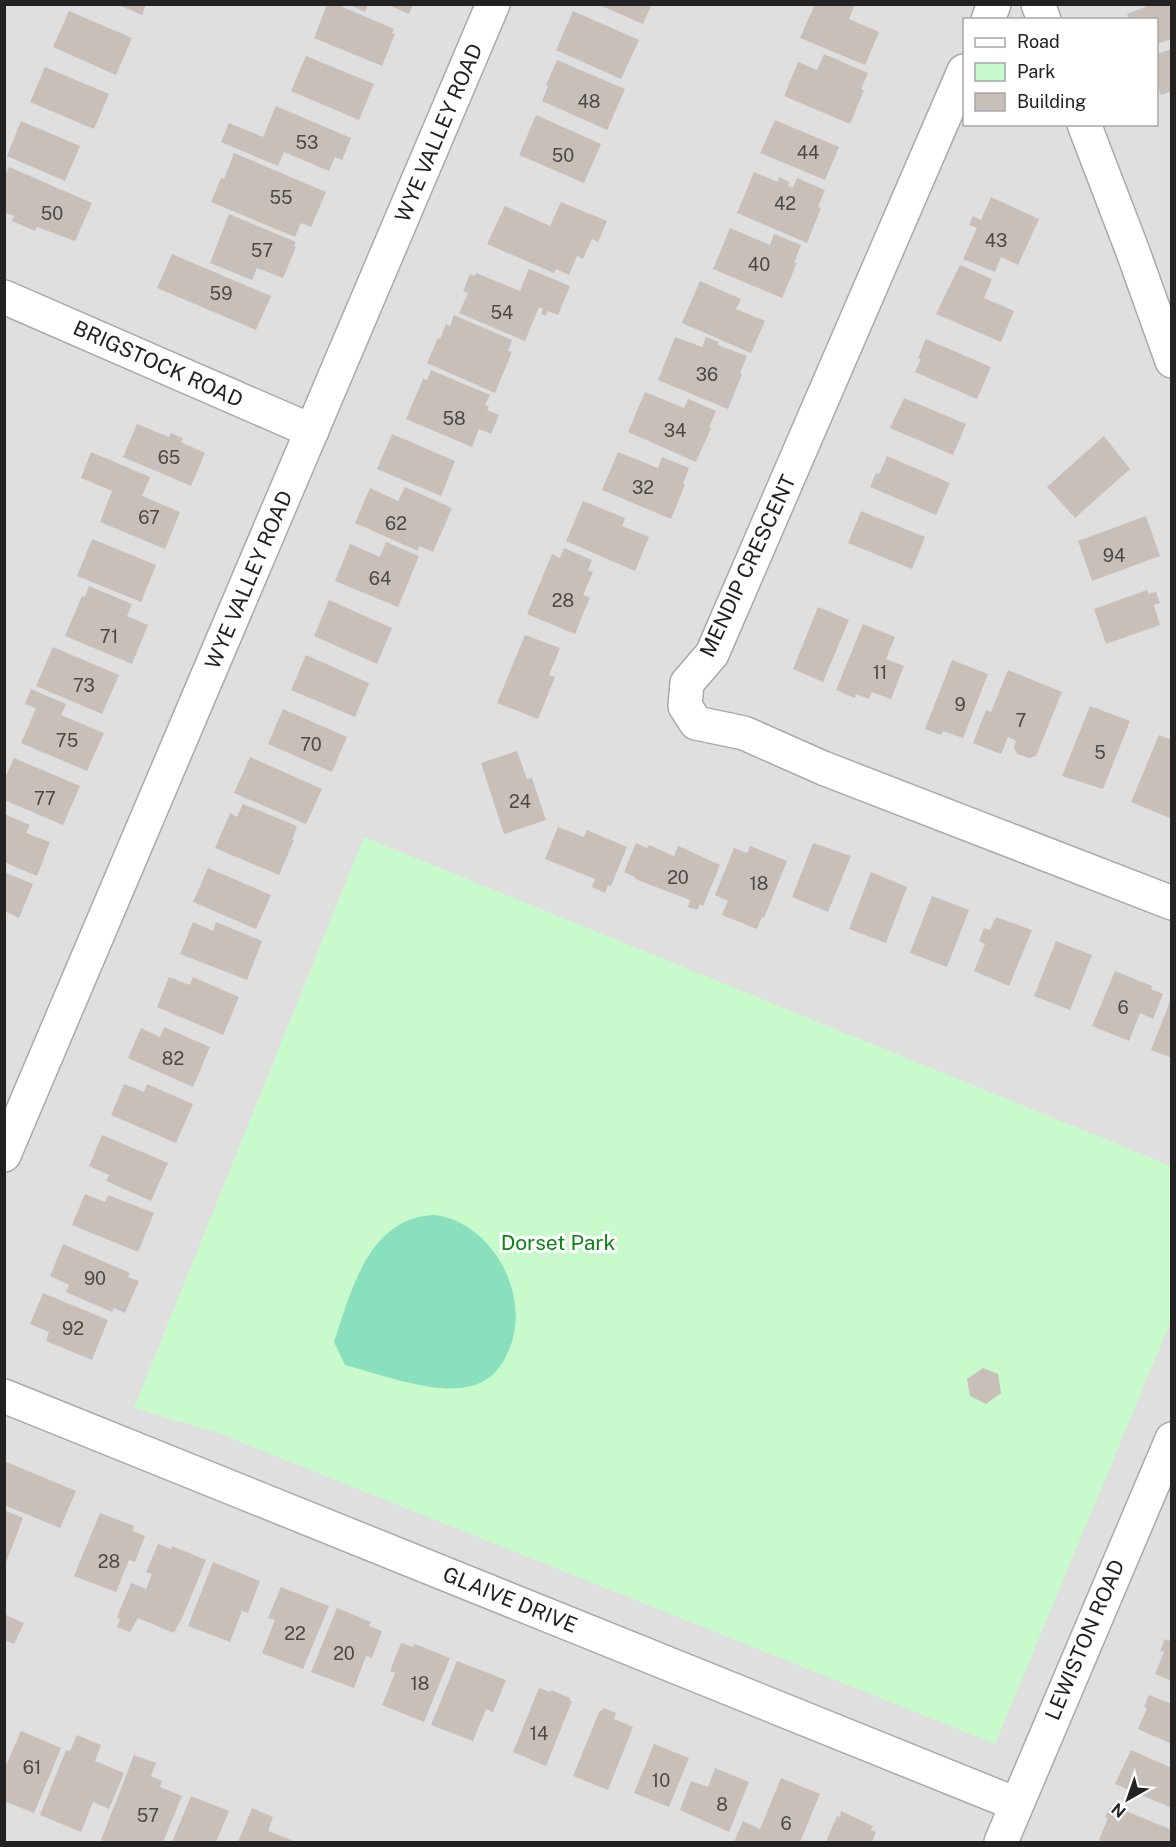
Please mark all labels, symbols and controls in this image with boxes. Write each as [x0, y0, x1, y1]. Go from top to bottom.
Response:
legend [963, 18, 1158, 126]
text: Road [1017, 31, 1060, 52]
street label: WYE VALLEY ROAD [390, 40, 487, 226]
text: Park [1017, 61, 1055, 82]
house number: 48 [578, 91, 600, 112]
text: Building [1017, 91, 1086, 112]
house number: 53 [296, 132, 318, 153]
house number: 44 [797, 142, 819, 163]
house number: 50 [552, 145, 574, 166]
house number: 55 [269, 187, 293, 208]
house number: 42 [774, 193, 796, 214]
house number: 50 [41, 203, 63, 224]
house number: 43 [985, 230, 1007, 251]
house number: 57 [251, 240, 273, 261]
house number: 40 [748, 254, 770, 275]
house number: 59 [210, 283, 232, 304]
house number: 54 [491, 302, 513, 323]
street label: BRIGSTOCK ROAD [69, 315, 247, 412]
house number: 36 [696, 364, 718, 385]
house number: 58 [442, 408, 466, 429]
house number: 34 [664, 420, 686, 441]
house number: 65 [158, 447, 180, 468]
street label: MENDIP CRESCENT [694, 471, 801, 661]
house number: 32 [632, 477, 654, 498]
street label: WYE VALLEY ROAD [200, 487, 297, 673]
house number: 67 [138, 507, 160, 528]
house number: 62 [385, 513, 407, 534]
house number: 94 [1103, 545, 1125, 566]
house number: 64 [369, 568, 391, 589]
house number: 28 [552, 590, 574, 611]
house number: 71 [100, 626, 118, 647]
house number: 11 [873, 662, 887, 683]
house number: 73 [73, 675, 95, 696]
house number: 9 [954, 694, 966, 715]
house number: 7 [1016, 710, 1026, 731]
house number: 75 [56, 730, 78, 751]
house number: 70 [300, 734, 322, 755]
house number: 5 [1094, 742, 1106, 763]
house number: 77 [34, 788, 56, 809]
house number: 24 [509, 791, 531, 812]
house number: 20 [667, 867, 689, 888]
house number: 18 [750, 873, 768, 894]
house number: 6 [1117, 997, 1129, 1018]
house number: 82 [162, 1048, 184, 1069]
park label: Dorset Park [501, 1230, 616, 1255]
house number: 90 [84, 1268, 106, 1289]
house number: 92 [62, 1318, 84, 1339]
house number: 28 [98, 1551, 120, 1572]
street label: LEWISTON ROAD [1039, 1556, 1130, 1724]
street label: GLAIVE DRIVE [439, 1561, 581, 1638]
house number: 22 [284, 1623, 306, 1644]
house number: 20 [333, 1643, 355, 1664]
house number: 18 [411, 1673, 429, 1694]
house number: 14 [530, 1723, 548, 1744]
house number: 61 [23, 1757, 41, 1778]
north arrow [1098, 1769, 1158, 1829]
house number: 10 [652, 1770, 670, 1791]
house number: 8 [716, 1794, 728, 1815]
text: N [1108, 1799, 1130, 1821]
house number: 57 [137, 1805, 159, 1826]
house number: 6 [780, 1813, 792, 1834]

